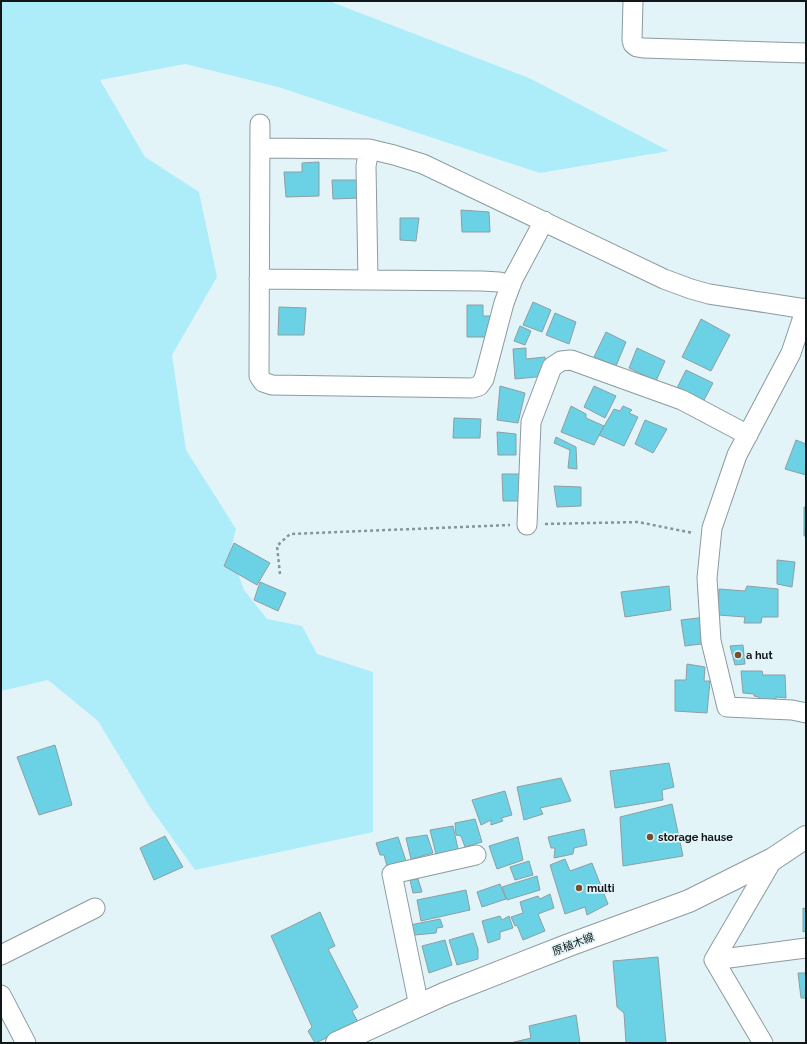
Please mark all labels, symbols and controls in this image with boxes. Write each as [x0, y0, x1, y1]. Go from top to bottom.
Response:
place label: a hut [746, 649, 773, 662]
marker: a hut [733, 650, 743, 660]
place label: storage hause [658, 831, 733, 844]
marker: storage hause [645, 832, 655, 842]
place label: multi [587, 882, 615, 895]
marker: multi [574, 883, 584, 893]
street label: 原植木線 [550, 931, 596, 958]

